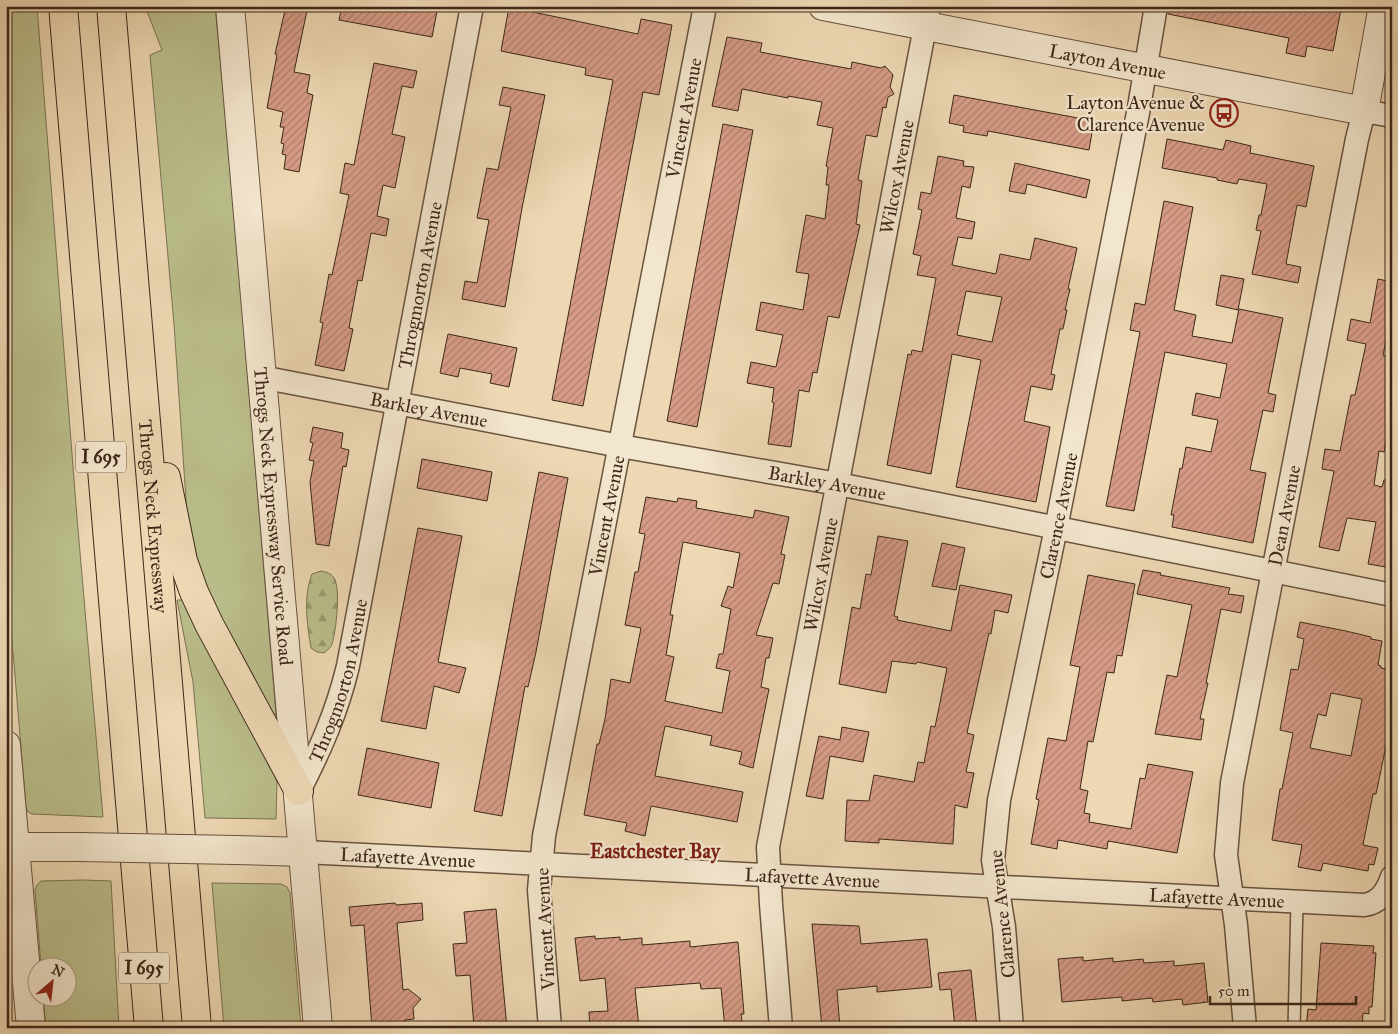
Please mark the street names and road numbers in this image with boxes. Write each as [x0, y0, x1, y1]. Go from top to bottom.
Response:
street label: Layton Avenue [1047, 39, 1168, 84]
street label: Vincent Avenue [660, 56, 706, 181]
street label: Wilcox Avenue [874, 118, 919, 236]
street label: Throgmorton Avenue [393, 200, 447, 371]
street label: Throgs Neck Expressway Service Road [250, 366, 298, 667]
street label: Barkley Avenue [368, 387, 490, 432]
street label: Throgs Neck Expressway [134, 418, 174, 615]
road number: I 695 [76, 442, 126, 472]
street label: Clarence Avenue [1034, 450, 1082, 581]
street label: Vincent Avenue [583, 453, 629, 579]
street label: Barkley Avenue [767, 461, 888, 505]
street label: Dean Avenue [1263, 463, 1305, 568]
street label: Wilcox Avenue [798, 515, 842, 633]
street label: Throgmorton Avenue [303, 597, 372, 766]
street label: Lafayette Avenue [340, 842, 476, 872]
street label: Clarence Avenue [984, 849, 1020, 979]
street label: Lafayette Avenue [744, 863, 881, 892]
street label: Vincent Avenue [530, 867, 560, 992]
street label: Lafayette Avenue [1149, 883, 1285, 913]
road number: I 695 [119, 952, 169, 984]

